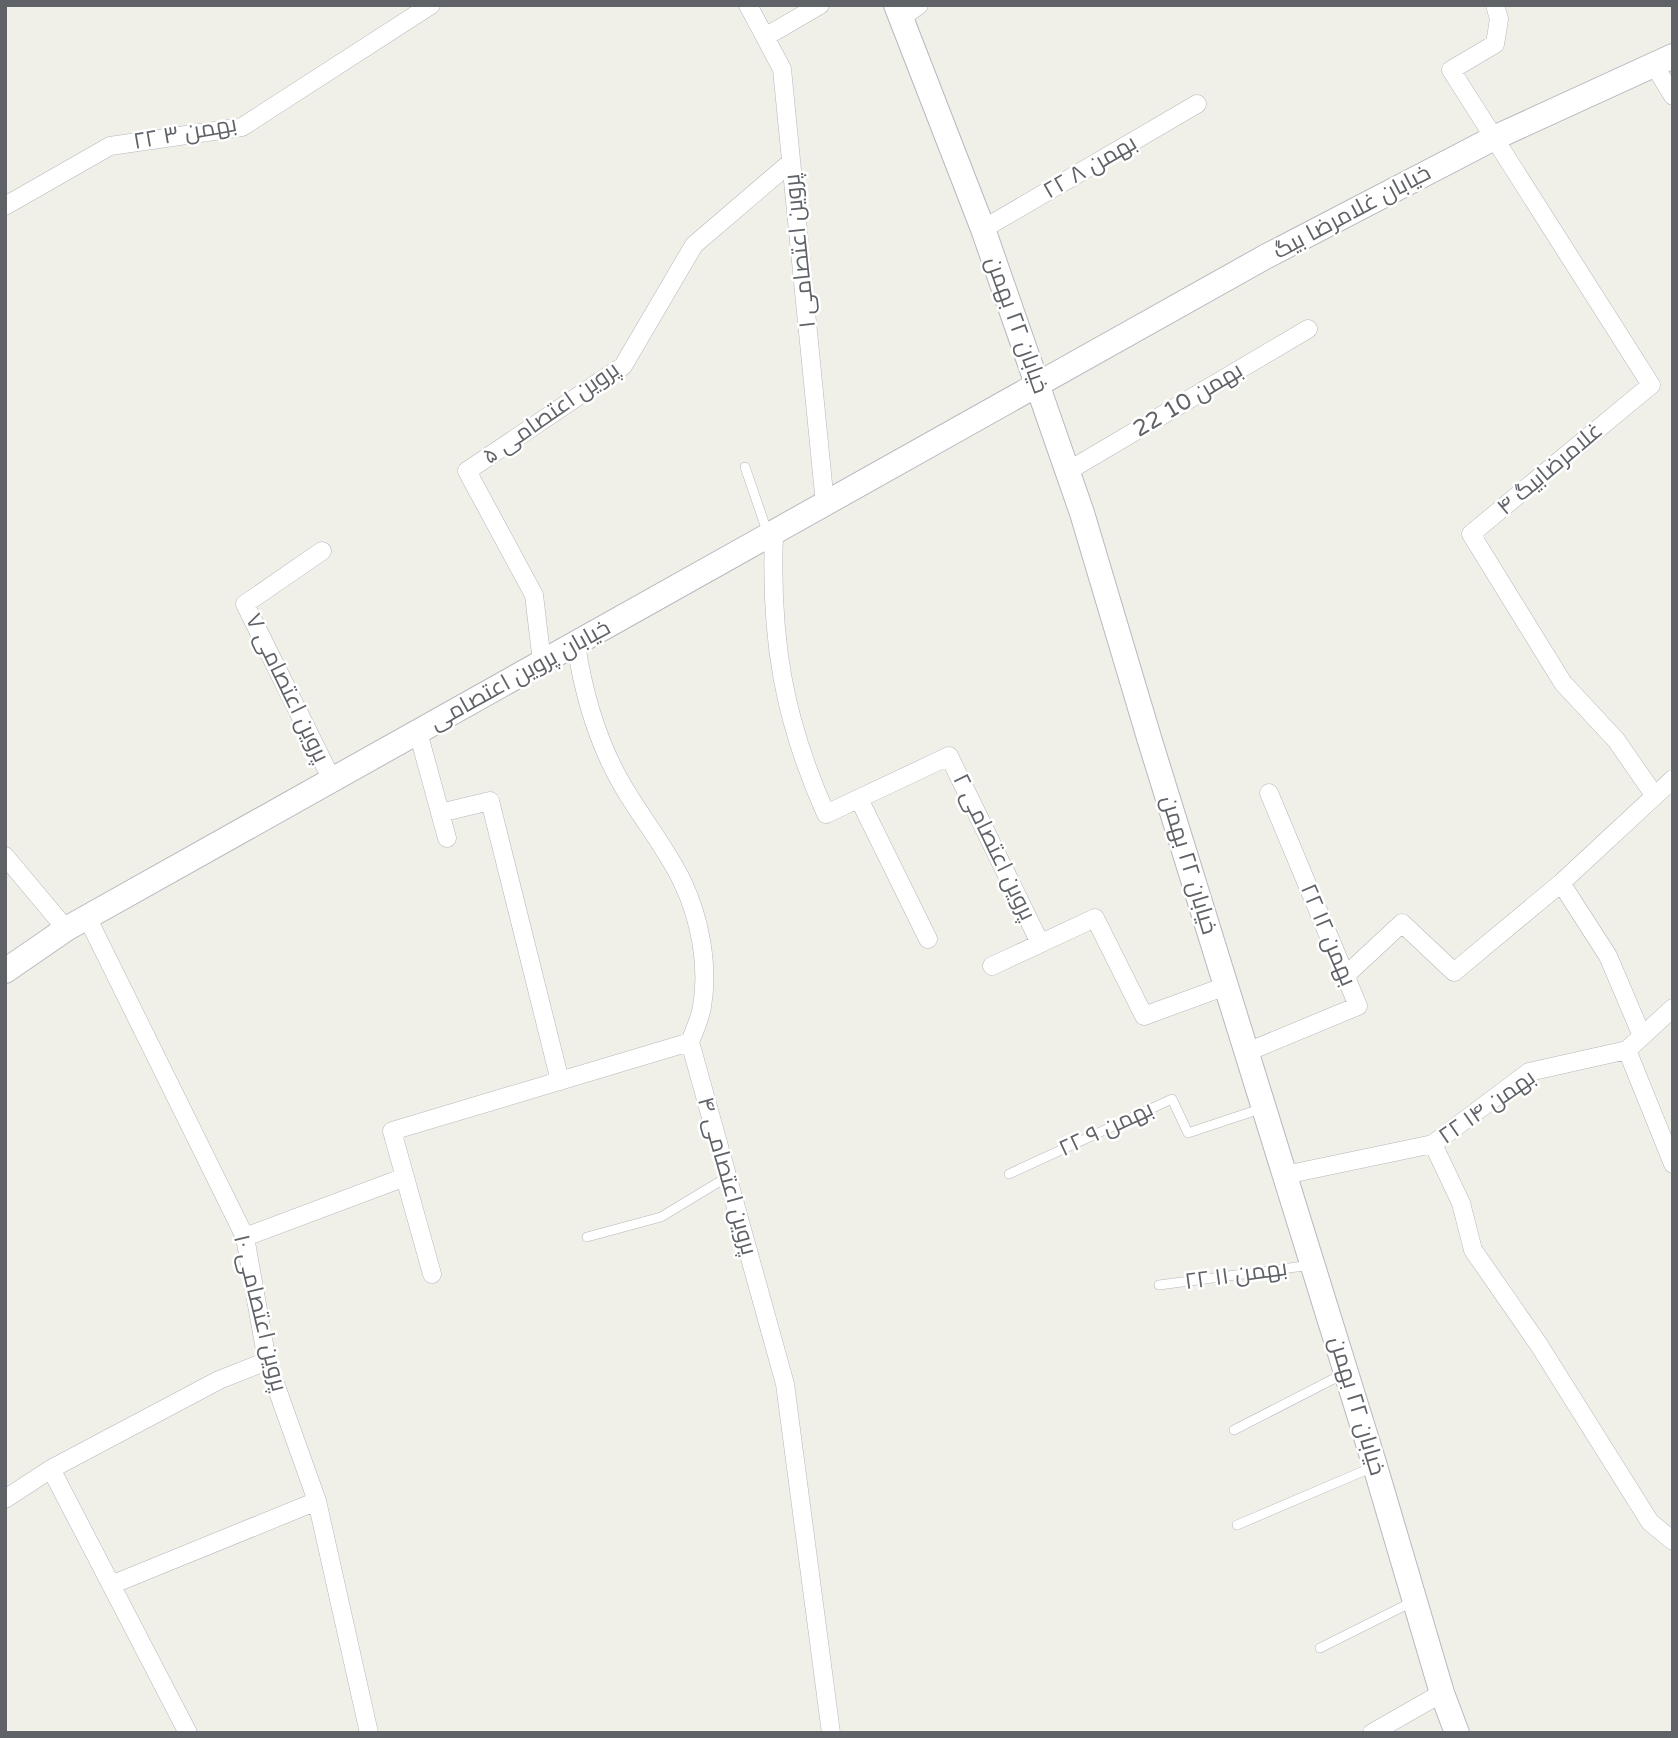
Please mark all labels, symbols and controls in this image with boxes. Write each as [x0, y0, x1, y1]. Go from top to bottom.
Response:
street label: ۲۲ بهمن ۳ [131, 110, 239, 156]
street label: ۲۲ بهمن ۸ [1038, 129, 1142, 205]
street label: خیابان غلامرضا بیگ [1268, 159, 1436, 265]
street label: پروین اعتصامی ۱ [778, 172, 822, 330]
street label: خیابان ۲۲ بهمن [979, 253, 1055, 397]
street label: پروین اعتصامی ۵ [477, 356, 625, 470]
street label: 22 بهمن 10 [1128, 356, 1248, 444]
street label: غلامرضابیگ ۴ [1491, 417, 1609, 521]
street label: پروین اعتصامی ۷ [239, 609, 335, 767]
street label: خیابان پروین اعتصامی [425, 614, 615, 736]
street label: پروین اعتصامی ۲ [946, 769, 1042, 925]
street label: خیابان ۲۲ بهمن [1155, 792, 1223, 938]
street label: ۲۲ بهمن ۱۲ [1294, 880, 1362, 990]
street label: ۲۲ بهمن ۱۴ [1433, 1064, 1541, 1150]
street label: پروین اعتصامی ۴ [691, 1094, 763, 1258]
street label: ۲۲ بهمن ۹ [1054, 1095, 1158, 1163]
street label: پروین اعتصامی ۱۰ [227, 1232, 293, 1394]
street label: ۲۲ بهمن ۱۱ [1183, 1254, 1289, 1296]
street label: خیابان ۲۲ بهمن [1323, 1333, 1391, 1479]

